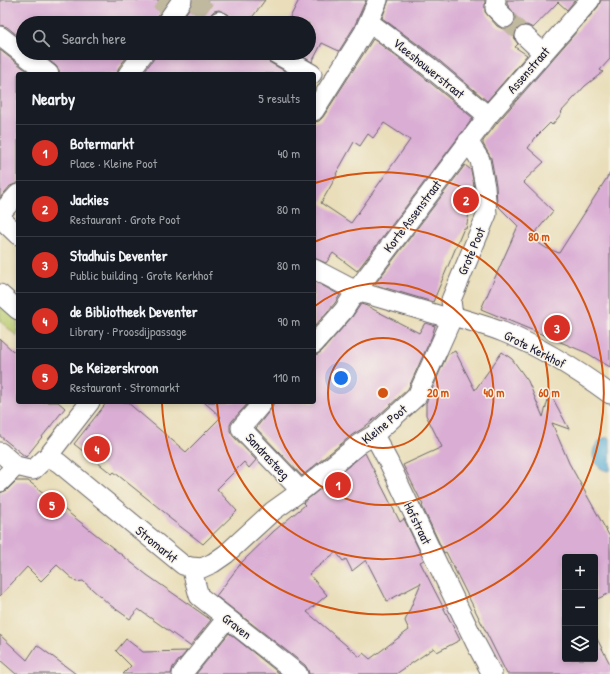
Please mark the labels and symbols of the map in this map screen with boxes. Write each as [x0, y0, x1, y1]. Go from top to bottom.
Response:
street label: Vleeshouwerstraat [389, 34, 469, 103]
street label: Assenstraat [503, 42, 554, 97]
street label: Korte Assenstraat [379, 176, 445, 256]
pin: 2 [453, 185, 479, 215]
street label: Grote Poot [453, 224, 489, 278]
text: 80 m [528, 228, 550, 245]
pin: 3 [544, 313, 570, 343]
street label: Grote Kerkhof [501, 326, 569, 372]
your location [331, 368, 351, 388]
text: 20 m [427, 384, 449, 401]
text: 40 m [484, 384, 504, 401]
text: 60 m [538, 384, 560, 401]
centre of rings [376, 386, 390, 400]
street label: Kleine Poot [358, 400, 411, 448]
street label: Sandrasteeg [242, 429, 294, 483]
pin: 4 [84, 434, 110, 464]
pin: 1 [325, 470, 351, 500]
pin: 5 [39, 490, 65, 520]
street label: Hofstraat [400, 499, 436, 548]
street label: Stromarkt [132, 521, 182, 567]
street label: Graven [219, 609, 255, 643]

